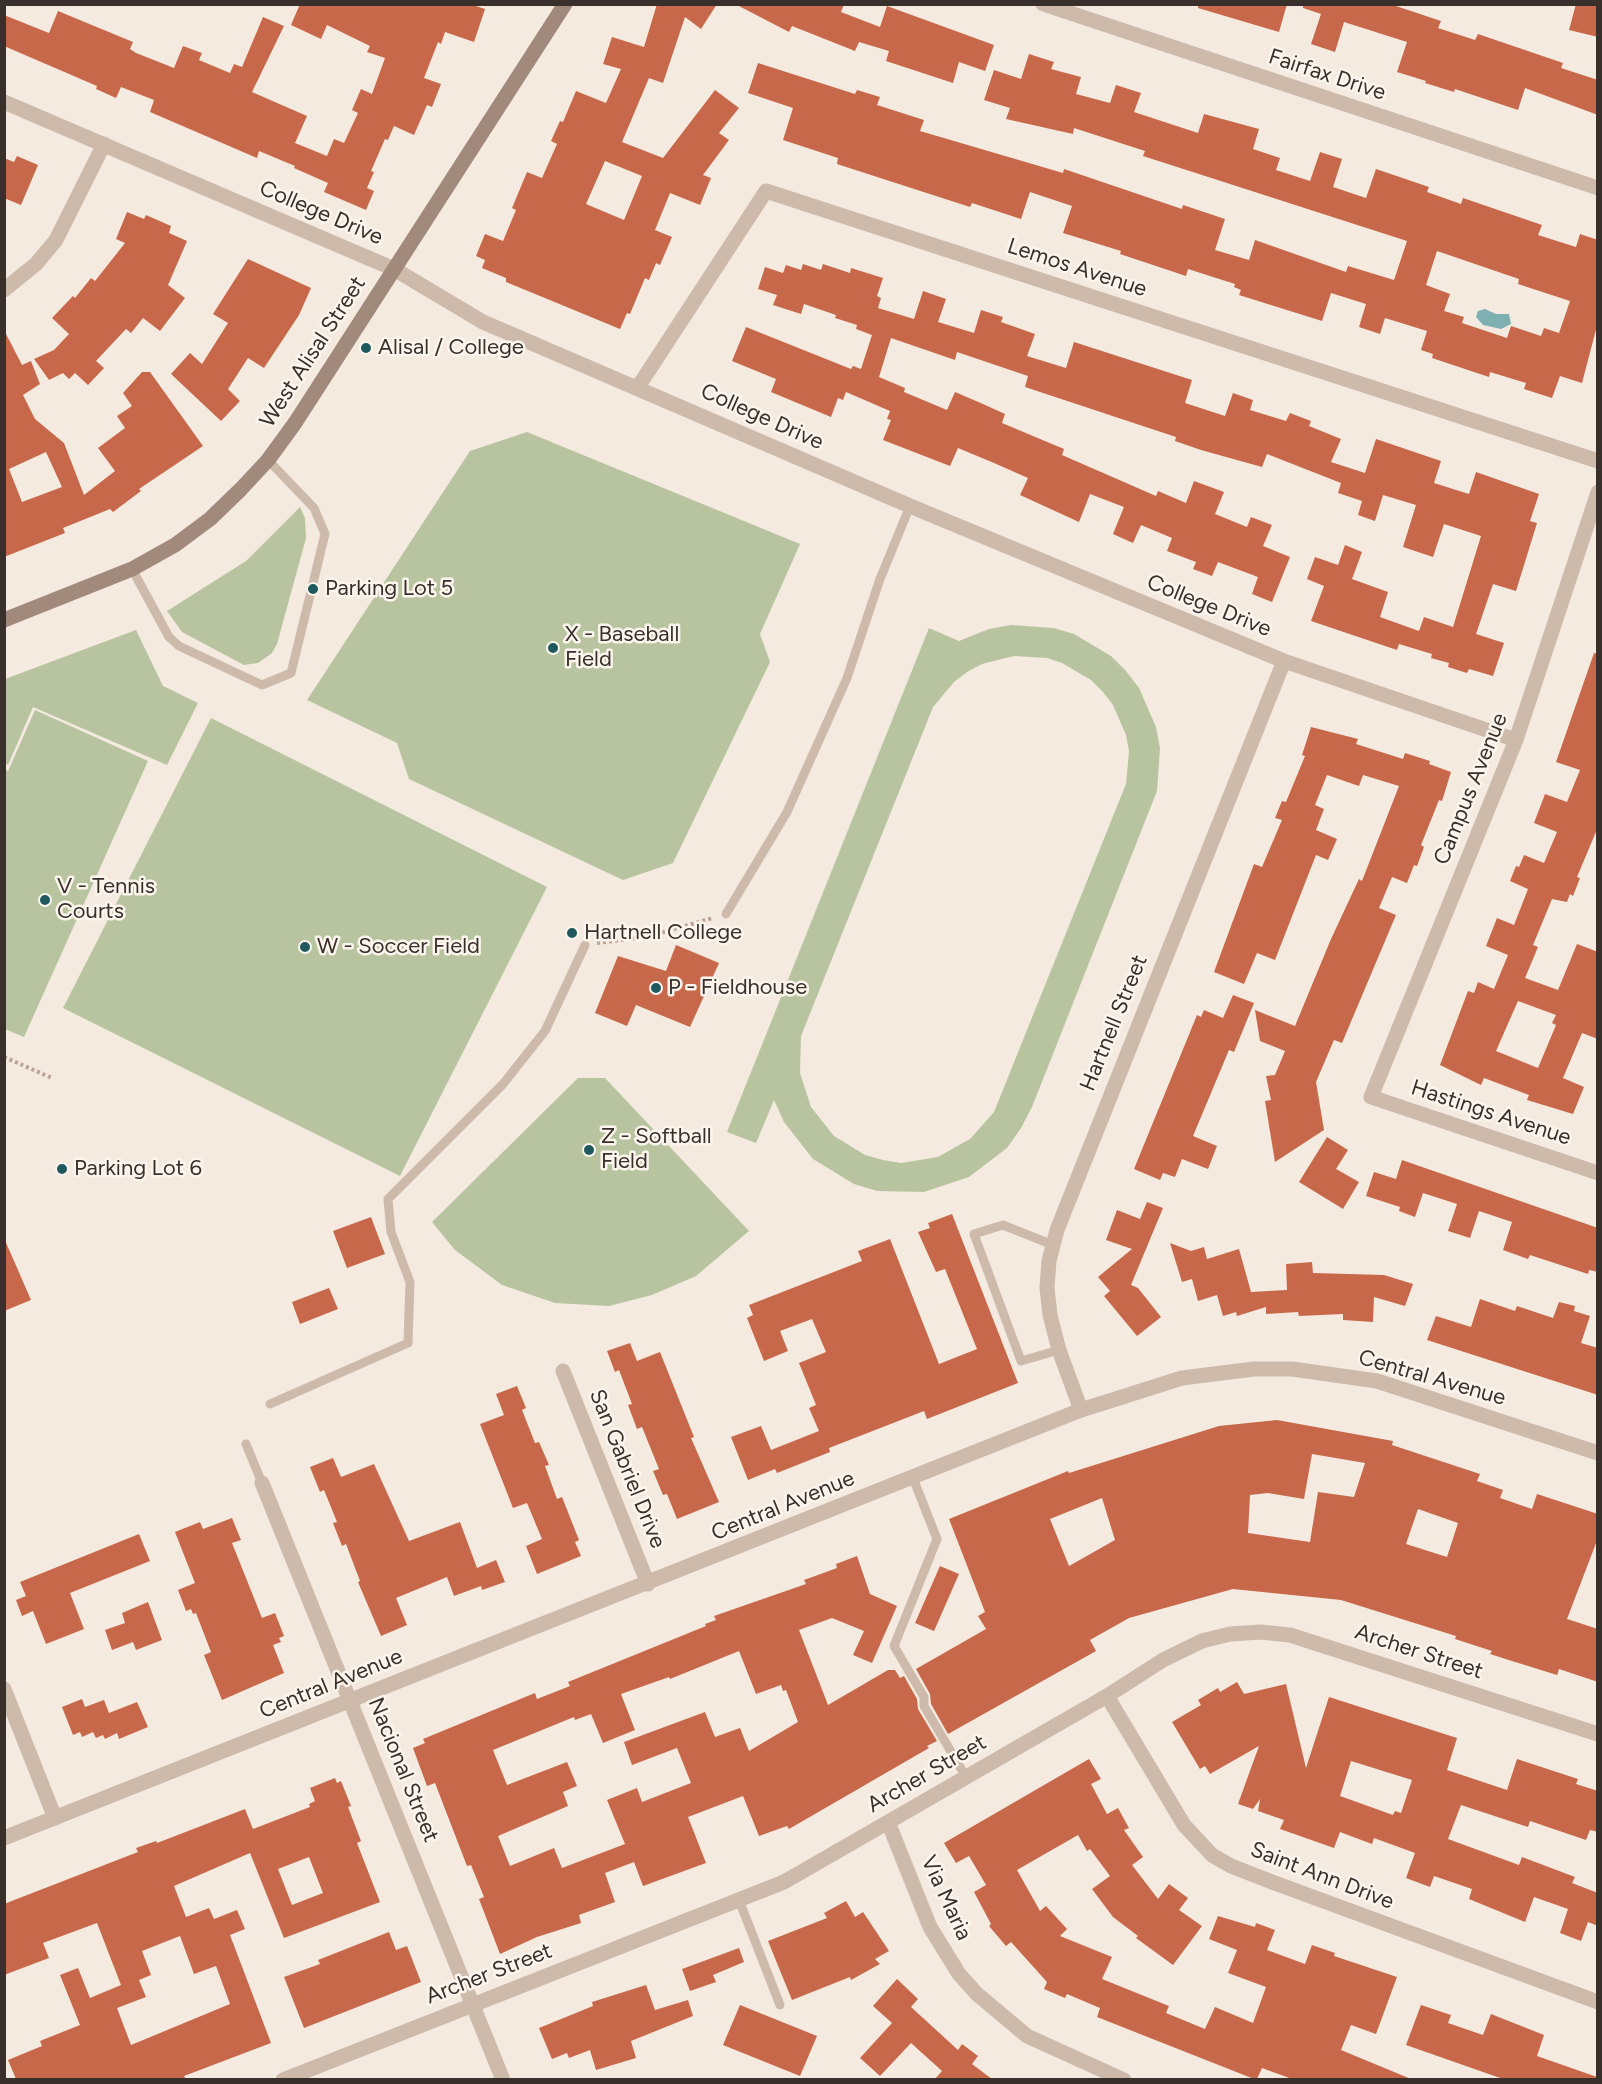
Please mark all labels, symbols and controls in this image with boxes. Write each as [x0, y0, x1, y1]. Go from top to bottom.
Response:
street label: Fairfax Drive [1265, 44, 1389, 106]
street label: College Drive [255, 175, 387, 251]
street label: Lemos Avenue [1004, 233, 1150, 303]
street label: West Alisal Street [254, 272, 372, 432]
place label: Alisal / College [378, 335, 524, 361]
marker: Alisal / College [359, 341, 373, 355]
street label: College Drive [697, 378, 827, 456]
street label: College Drive [1143, 569, 1275, 643]
place label: Parking Lot 5 [325, 576, 453, 602]
marker: Parking Lot 5 [306, 582, 320, 596]
place label: X - Baseball Field [565, 622, 679, 674]
marker: X - Baseball Field [546, 641, 560, 655]
street label: Campus Avenue [1429, 709, 1513, 869]
place label: V - Tennis Courts [57, 874, 155, 926]
marker: V - Tennis Courts [38, 893, 52, 907]
place label: Hartnell College [584, 920, 742, 946]
marker: Hartnell College [565, 926, 579, 940]
place label: W - Soccer Field [317, 934, 480, 960]
marker: W - Soccer Field [298, 940, 312, 954]
street label: Hartnell Street [1075, 951, 1153, 1095]
place label: P - Fieldhouse [668, 975, 807, 1001]
marker: P - Fieldhouse [649, 981, 663, 995]
street label: Hastings Avenue [1408, 1075, 1574, 1151]
place label: Z - Softball Field [601, 1124, 712, 1176]
marker: Z - Softball Field [582, 1143, 596, 1157]
place label: Parking Lot 6 [74, 1156, 202, 1182]
marker: Parking Lot 6 [55, 1162, 69, 1176]
street label: Central Avenue [1355, 1344, 1509, 1412]
street label: San Gabriel Drive [583, 1386, 671, 1552]
street label: Central Avenue [708, 1465, 858, 1547]
street label: Archer Street [1352, 1619, 1486, 1685]
street label: Central Avenue [256, 1643, 406, 1725]
street label: Nacional Street [362, 1694, 444, 1846]
street label: Archer Street [863, 1729, 991, 1819]
street label: Saint Ann Drive [1246, 1837, 1398, 1915]
street label: Via Maria [915, 1851, 977, 1945]
street label: Archer Street [422, 1938, 556, 2010]

